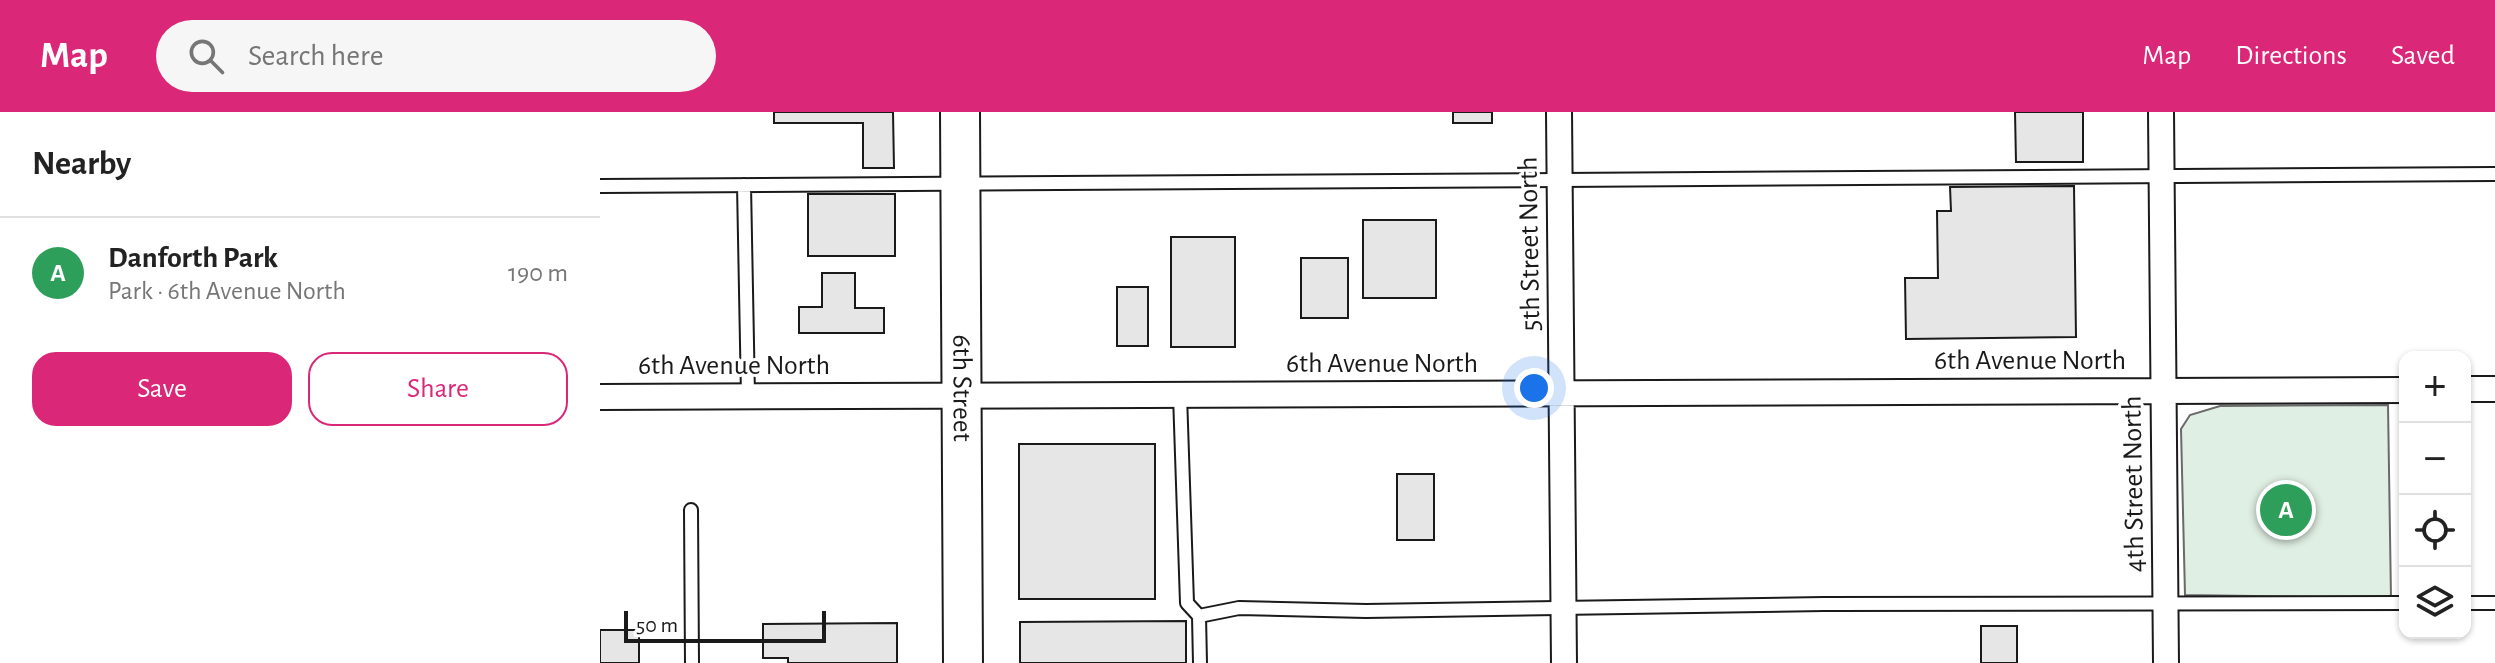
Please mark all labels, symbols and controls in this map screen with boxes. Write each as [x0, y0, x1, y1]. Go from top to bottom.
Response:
search box [156, 20, 716, 92]
icon: search [184, 34, 228, 78]
text: Map [40, 37, 108, 75]
text: Search here [248, 41, 384, 71]
text: Map [2142, 42, 2191, 70]
text: Directions [2235, 42, 2347, 70]
text: Saved [2391, 42, 2455, 70]
text: Nearby [32, 147, 131, 181]
street label: 5th Street North [1514, 156, 1546, 332]
text: Danforth Park [108, 243, 278, 273]
text: A [50, 260, 66, 286]
text: 190 m [508, 260, 568, 286]
text: Park · 6th Avenue North [108, 278, 346, 304]
street label: 6th Street [947, 334, 976, 442]
street label: 6th Avenue North [1934, 347, 2126, 375]
street label: 6th Avenue North [1286, 350, 1478, 378]
map controls [2399, 351, 2471, 639]
button: + [2399, 351, 2471, 423]
button: Save [32, 352, 292, 426]
button: Share [308, 352, 568, 426]
street label: 6th Avenue North [638, 352, 830, 380]
your location [1514, 368, 1554, 408]
street label: 4th Street North [2118, 395, 2150, 573]
button: − [2399, 423, 2471, 495]
pin: A [2260, 480, 2312, 540]
button: locate [2399, 495, 2471, 567]
button: layers [2399, 567, 2471, 639]
scale bar [624, 607, 826, 643]
text: 50 m [636, 614, 678, 636]

